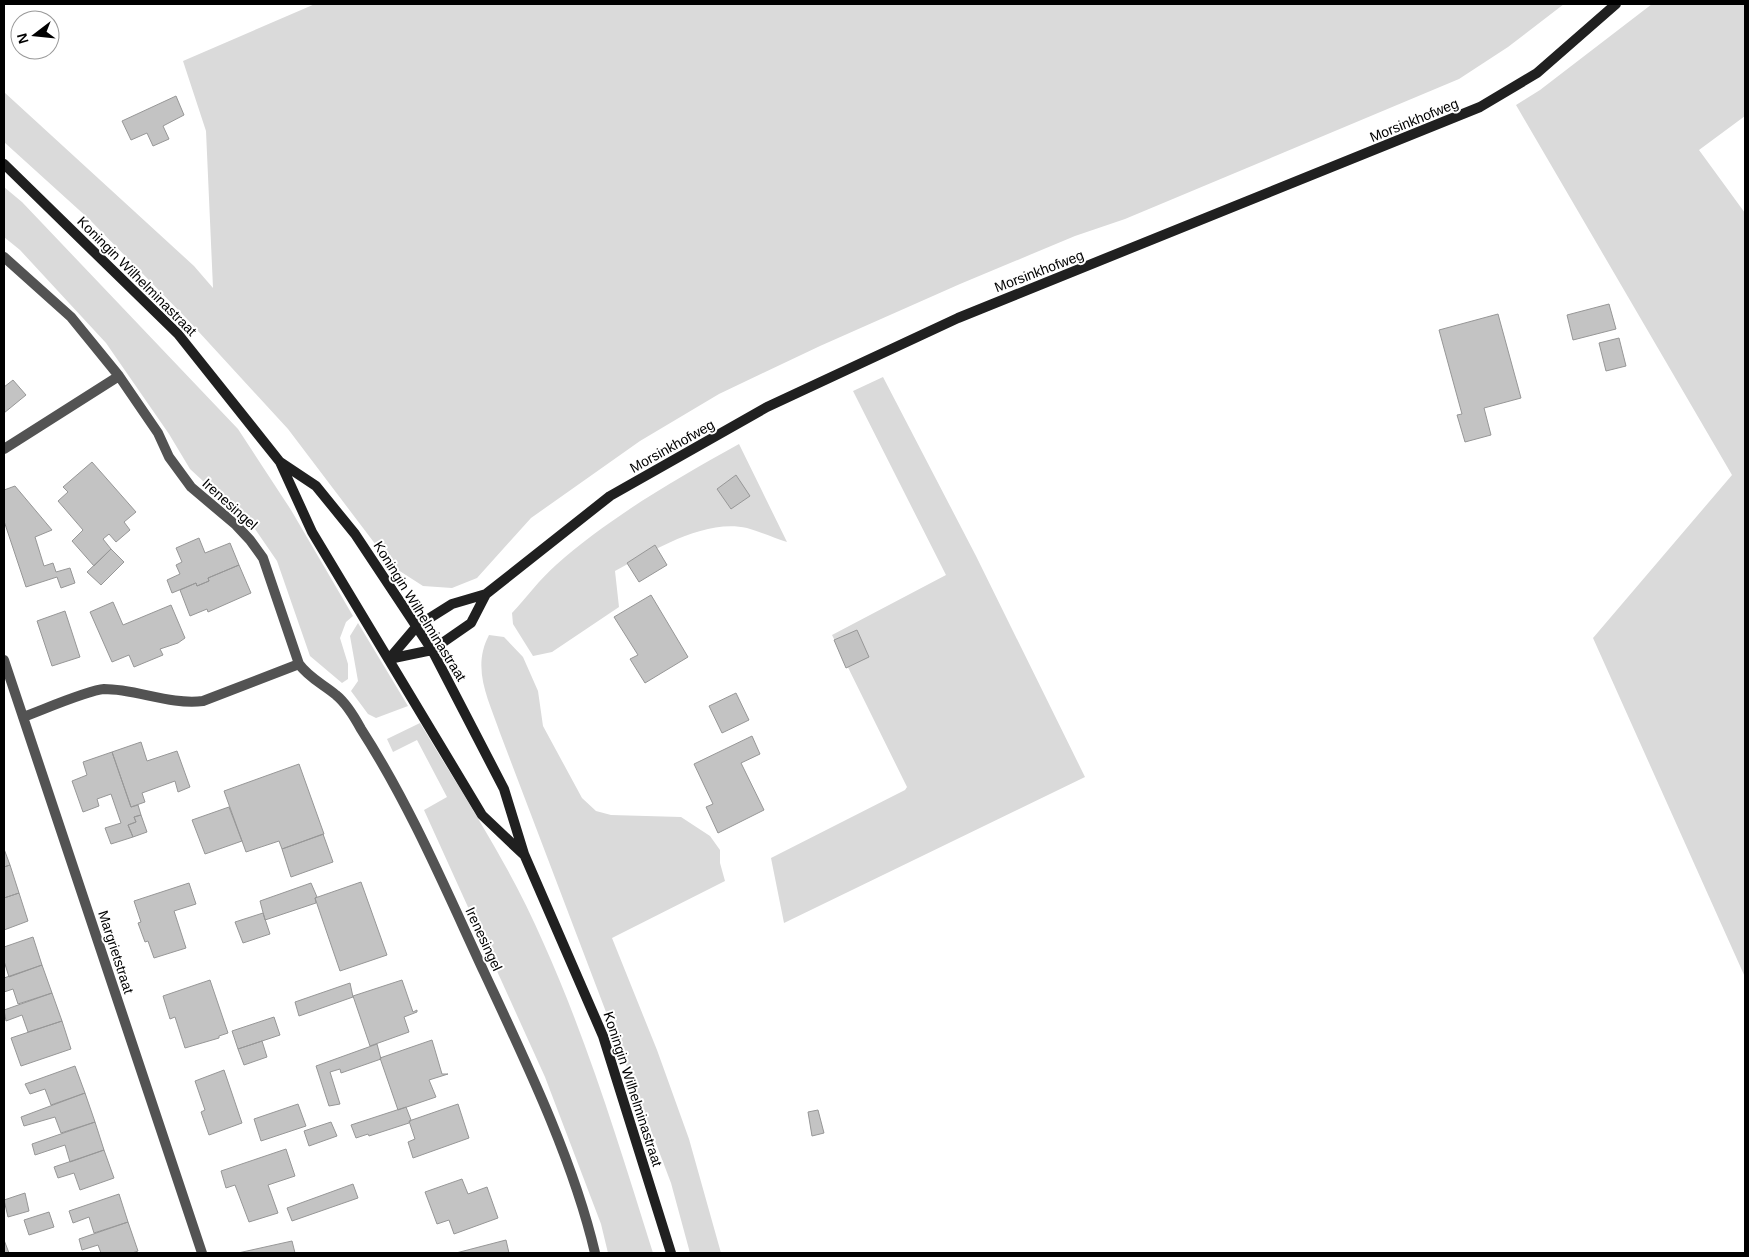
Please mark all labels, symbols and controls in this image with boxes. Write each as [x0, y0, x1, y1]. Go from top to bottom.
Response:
north arrow [10, 10, 60, 60]
text: N [13, 32, 32, 46]
street label: Morsinkhofweg [1367, 95, 1461, 145]
street label: Koningin Wilhelminastraat [74, 213, 200, 339]
street label: Morsinkhofweg [992, 247, 1086, 295]
street label: Morsinkhofweg [627, 416, 717, 476]
street label: Irenesingel [199, 475, 261, 533]
street label: Koningin Wilhelminastraat [370, 538, 470, 684]
street label: Irenesingel [462, 905, 506, 973]
street label: Margrietstraat [95, 908, 137, 996]
street label: Koningin Wilhelminastraat [600, 1010, 666, 1169]

